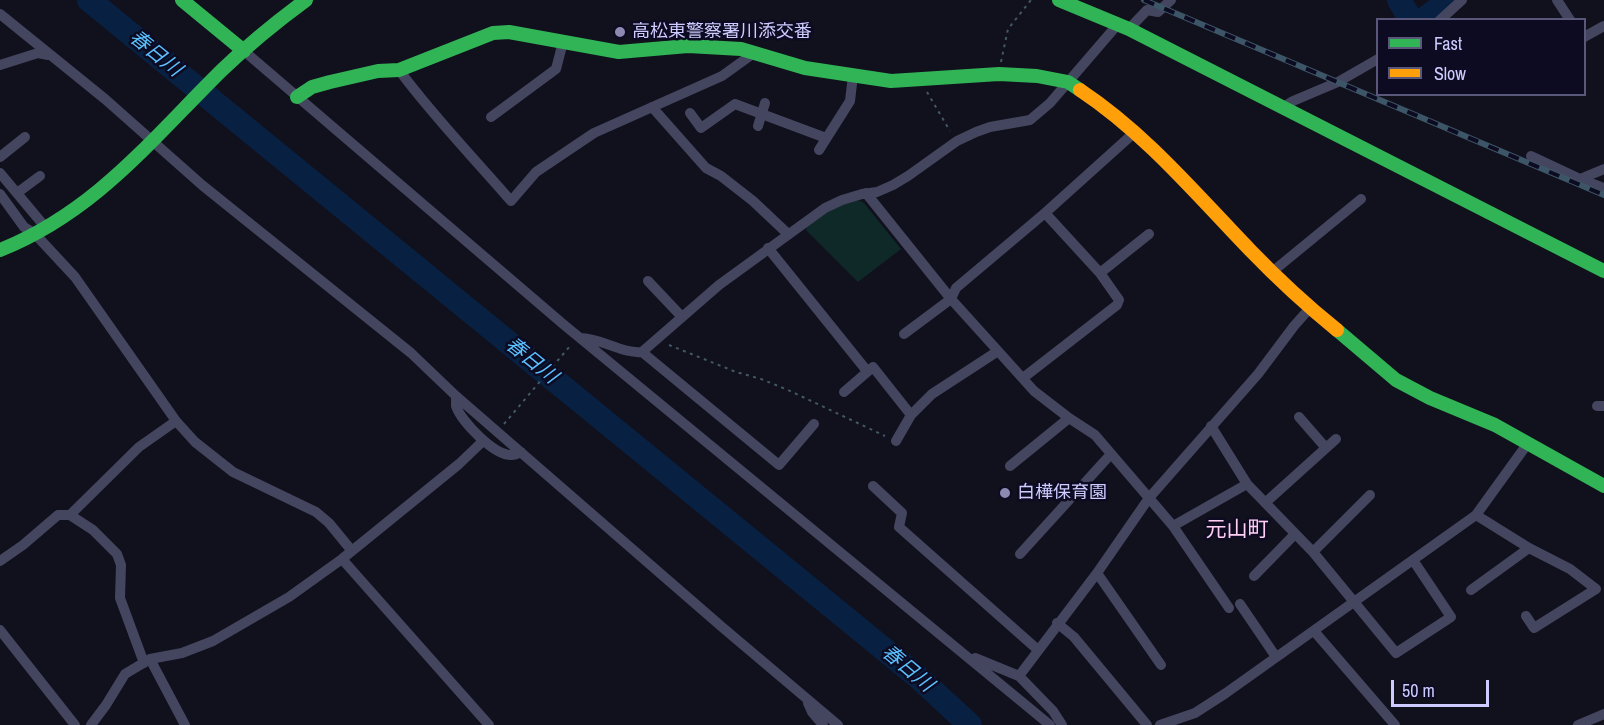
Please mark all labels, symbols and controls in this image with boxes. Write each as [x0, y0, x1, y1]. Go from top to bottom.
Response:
legend [1376, 18, 1586, 96]
place label: 高松東警察署川添交番 [632, 21, 812, 43]
marker: 高松東警察署川添交番 [613, 25, 627, 39]
water label: 春日川 [124, 26, 186, 82]
text: Fast [1434, 31, 1462, 56]
text: Slow [1434, 61, 1466, 86]
water label: 春日川 [500, 333, 562, 389]
place label: 白樺保育園 [1017, 482, 1107, 504]
marker: 白樺保育園 [998, 486, 1012, 500]
district label: 元山町 [1206, 517, 1268, 543]
water label: 春日川 [876, 641, 938, 697]
scale bar [1394, 668, 1492, 706]
text: 50 m [1402, 678, 1435, 703]

